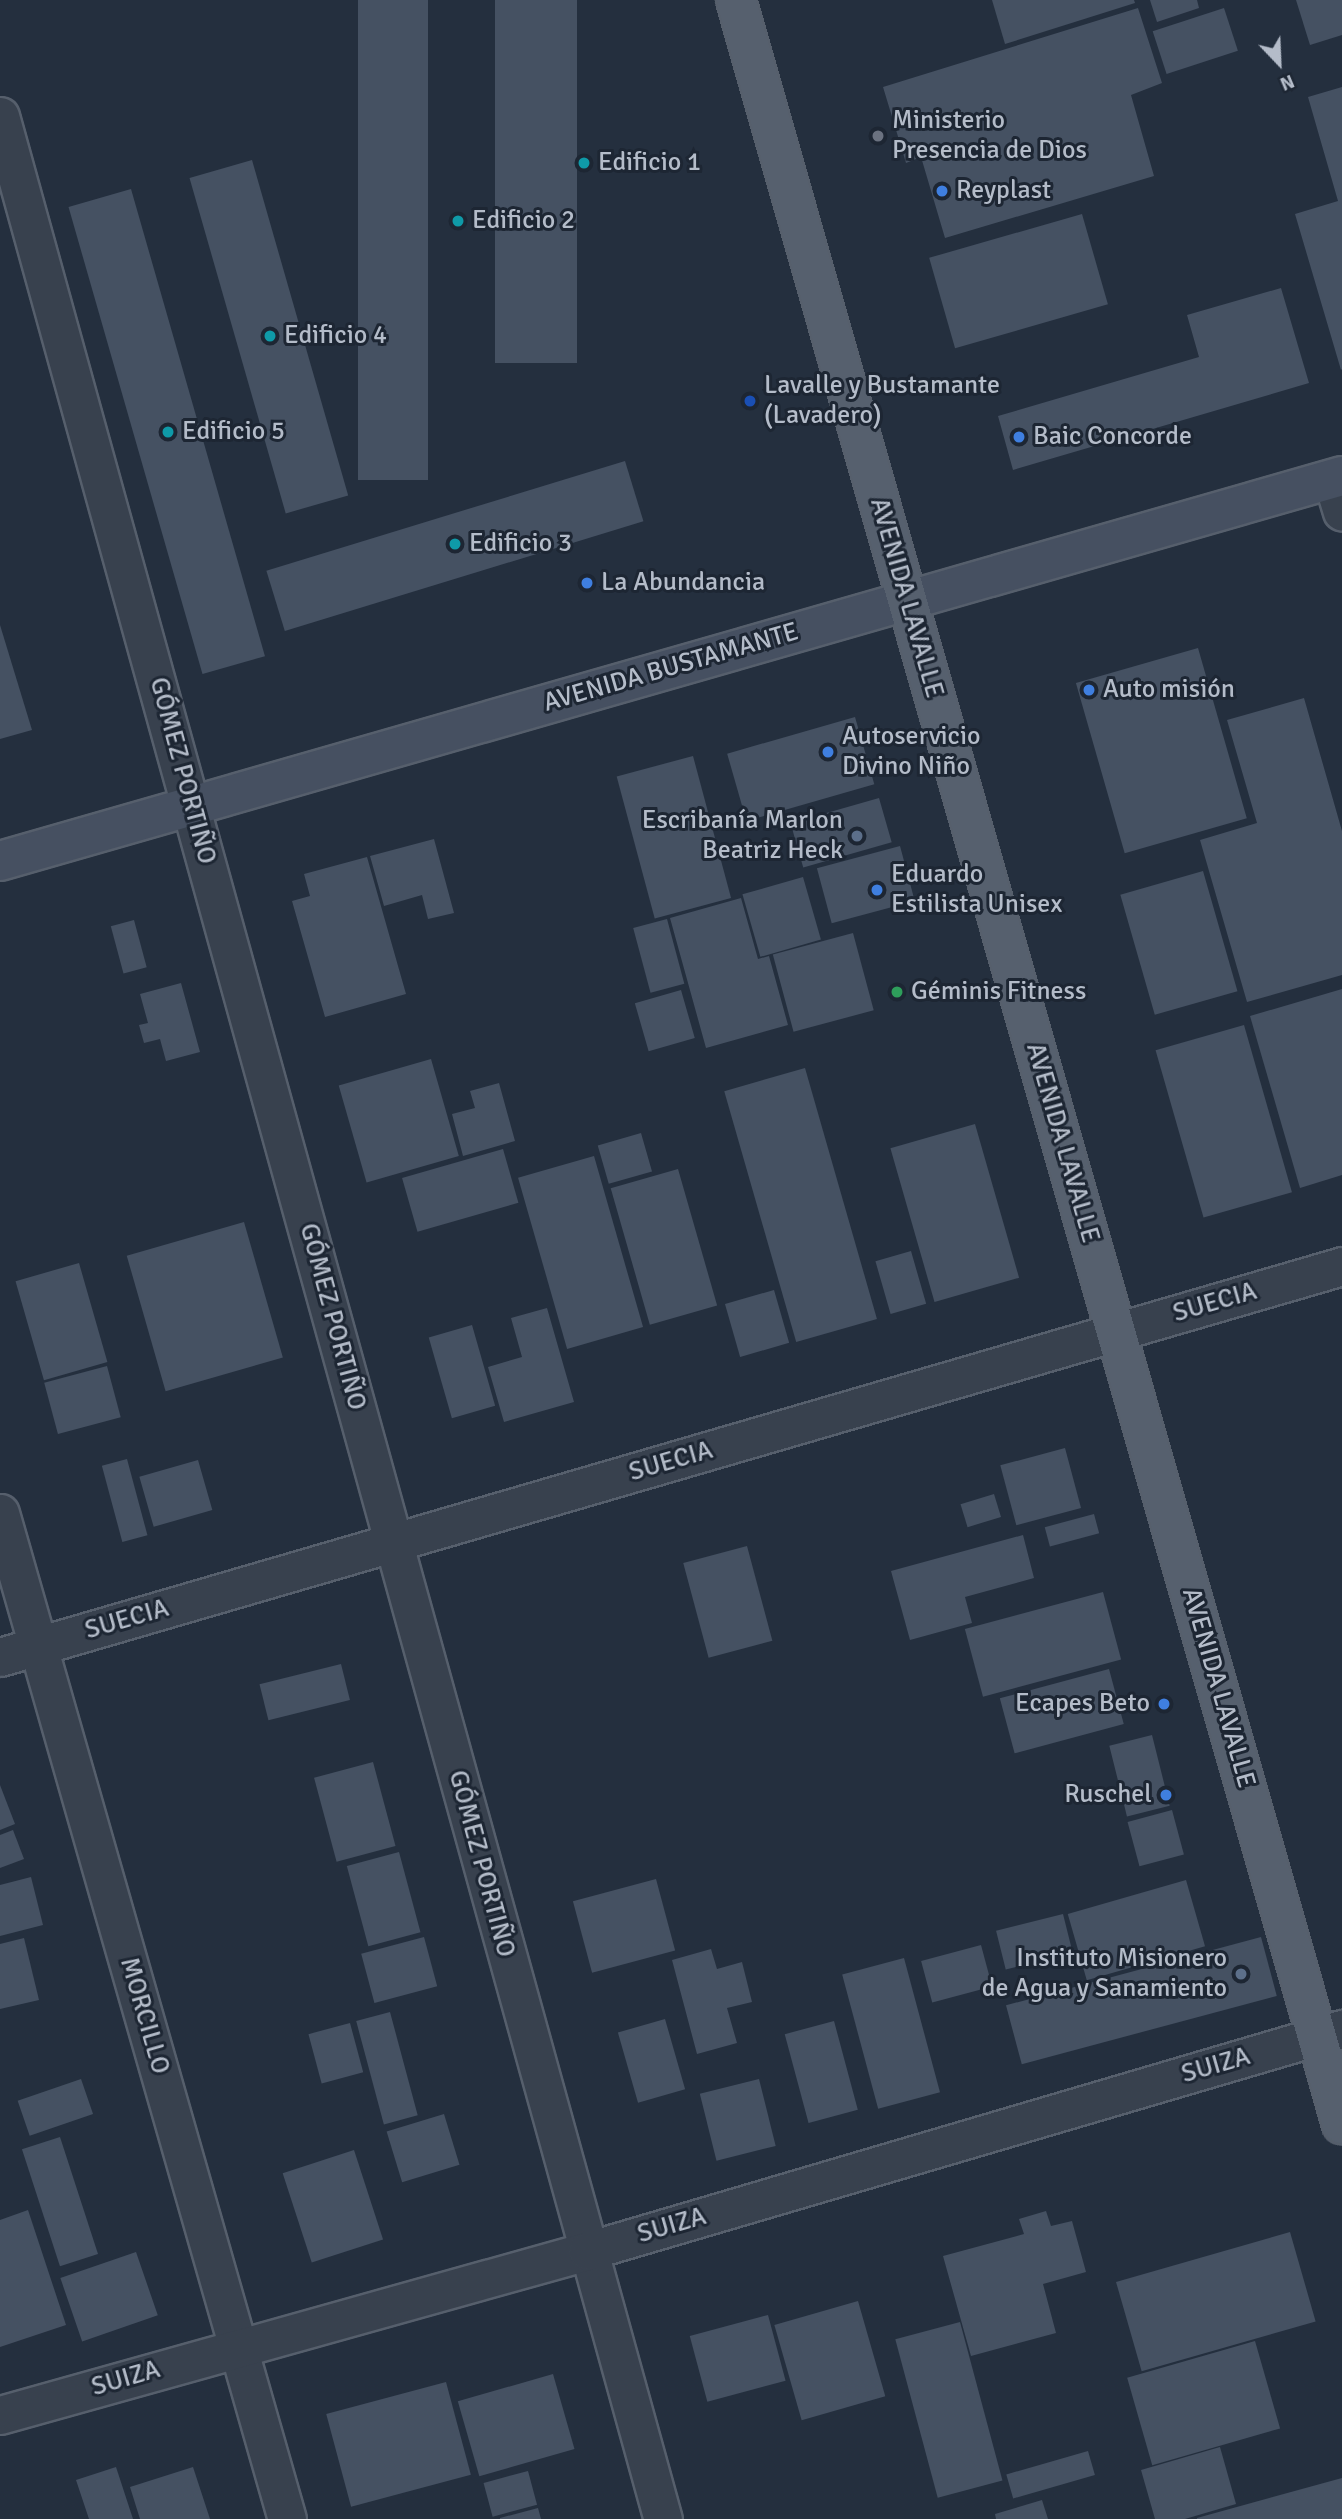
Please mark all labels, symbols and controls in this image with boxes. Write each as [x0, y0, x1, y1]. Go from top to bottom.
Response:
north arrow [1244, 28, 1314, 98]
text: N [1276, 69, 1298, 96]
place label: Ministerio Presencia de Dios [892, 105, 1087, 166]
marker: Ministerio Presencia de Dios [870, 128, 886, 144]
place label: Edificio 1 [598, 147, 701, 179]
marker: Edificio 1 [576, 155, 592, 171]
place label: Reyplast [956, 175, 1051, 207]
marker: Reyplast [934, 183, 950, 199]
place label: Edificio 2 [472, 205, 575, 237]
marker: Edificio 2 [450, 213, 466, 229]
place label: Edificio 4 [284, 320, 387, 352]
marker: Edificio 4 [262, 328, 278, 344]
place label: Lavalle y Bustamante (Lavadero) [764, 370, 1000, 432]
marker: Lavalle y Bustamante (Lavadero) [742, 393, 758, 409]
place label: Edificio 5 [182, 416, 285, 448]
place label: Baic Concorde [1033, 421, 1192, 453]
marker: Edificio 5 [160, 424, 176, 440]
marker: Baic Concorde [1011, 429, 1027, 445]
street label: AVENIDA LAVALLE [863, 494, 949, 702]
place label: Edificio 3 [469, 528, 572, 560]
marker: Edificio 3 [447, 536, 463, 552]
place label: La Abundancia [601, 567, 765, 599]
marker: La Abundancia [579, 575, 595, 591]
street label: AVENIDA BUSTAMANTE [540, 617, 802, 719]
street label: GÓMEZ PORTIÑO [142, 674, 222, 868]
place label: Auto misión [1103, 674, 1235, 706]
marker: Auto misión [1081, 682, 1097, 698]
place label: Autoservicio Divino Niño [842, 721, 981, 782]
marker: Autoservicio Divino Niño [820, 744, 836, 760]
place label: Escribanía Marlon Beatriz Heck [642, 805, 843, 866]
marker: Escribanía Marlon Beatriz Heck [849, 828, 865, 844]
place label: Eduardo Estilista Unisex [891, 859, 1062, 920]
marker: Eduardo Estilista Unisex [869, 882, 885, 898]
place label: Géminis Fitness [911, 976, 1086, 1008]
marker: Géminis Fitness [889, 984, 905, 1000]
street label: AVENIDA LAVALLE [1019, 1039, 1105, 1247]
street label: GÓMEZ PORTIÑO [292, 1220, 372, 1414]
street label: SUECIA [1170, 1276, 1260, 1330]
street label: SUECIA [626, 1435, 716, 1489]
street label: AVENIDA LAVALLE [1175, 1584, 1261, 1792]
street label: SUECIA [82, 1593, 172, 1647]
place label: Ecapes Beto [1015, 1688, 1150, 1720]
marker: Ecapes Beto [1156, 1696, 1172, 1712]
street label: GÓMEZ PORTIÑO [441, 1767, 521, 1961]
place label: Ruschel [1064, 1779, 1152, 1811]
marker: Ruschel [1158, 1787, 1174, 1803]
place label: Instituto Misionero de Agua y Sanamiento [982, 1943, 1227, 2004]
street label: MORCILLO [112, 1954, 176, 2078]
marker: Instituto Misionero de Agua y Sanamiento [1233, 1966, 1249, 1982]
street label: SUIZA [1178, 2041, 1254, 2091]
street label: SUIZA [634, 2201, 710, 2251]
street label: SUIZA [88, 2354, 164, 2404]

